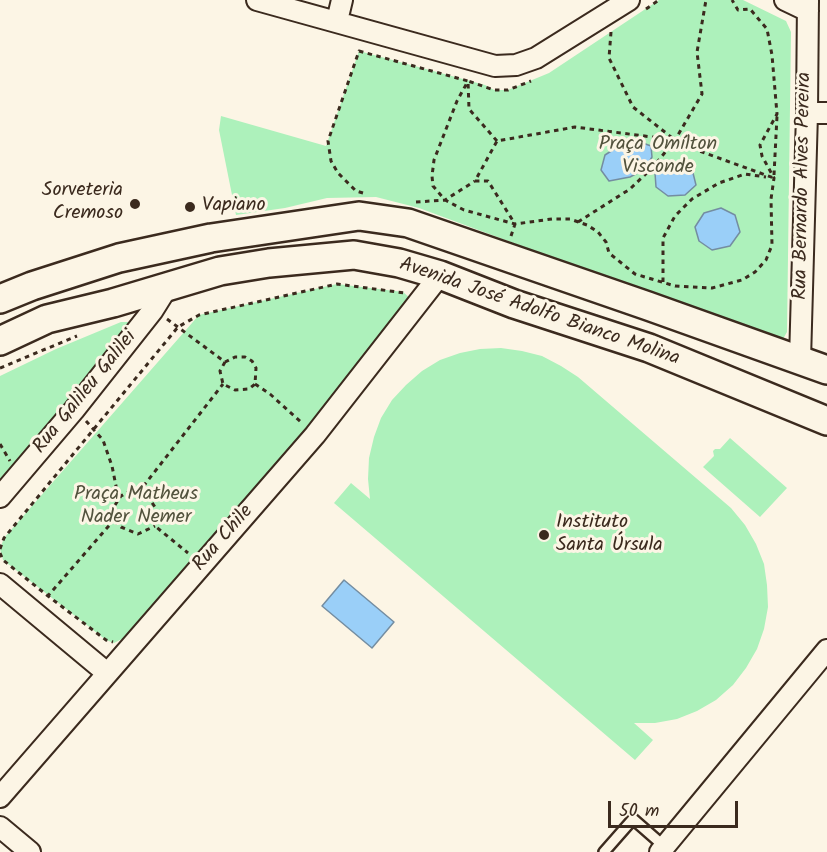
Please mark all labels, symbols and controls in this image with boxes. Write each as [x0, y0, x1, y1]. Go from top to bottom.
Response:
street label: Rua Bernardo Alves Pereira [790, 72, 818, 300]
park label: Praça Omílton Visconde [599, 134, 717, 181]
place label: Sorveteria Cremoso [42, 180, 123, 227]
place label: Vapiano [202, 195, 265, 219]
marker: Sorveteria Cremoso [128, 197, 142, 211]
marker: Vapiano [183, 200, 197, 214]
street label: Avenida José Adolfo Bianco Molina [396, 254, 682, 372]
street label: Rua Galileu Galilei [29, 327, 143, 459]
park label: Praça Matheus Nader Nemer [74, 484, 198, 531]
street label: Rua Chile [189, 501, 259, 577]
place label: Instituto Santa Úrsula [556, 512, 663, 559]
marker: Instituto Santa Úrsula [537, 528, 551, 542]
scale bar [611, 789, 742, 827]
text: 50 m [619, 797, 659, 826]

